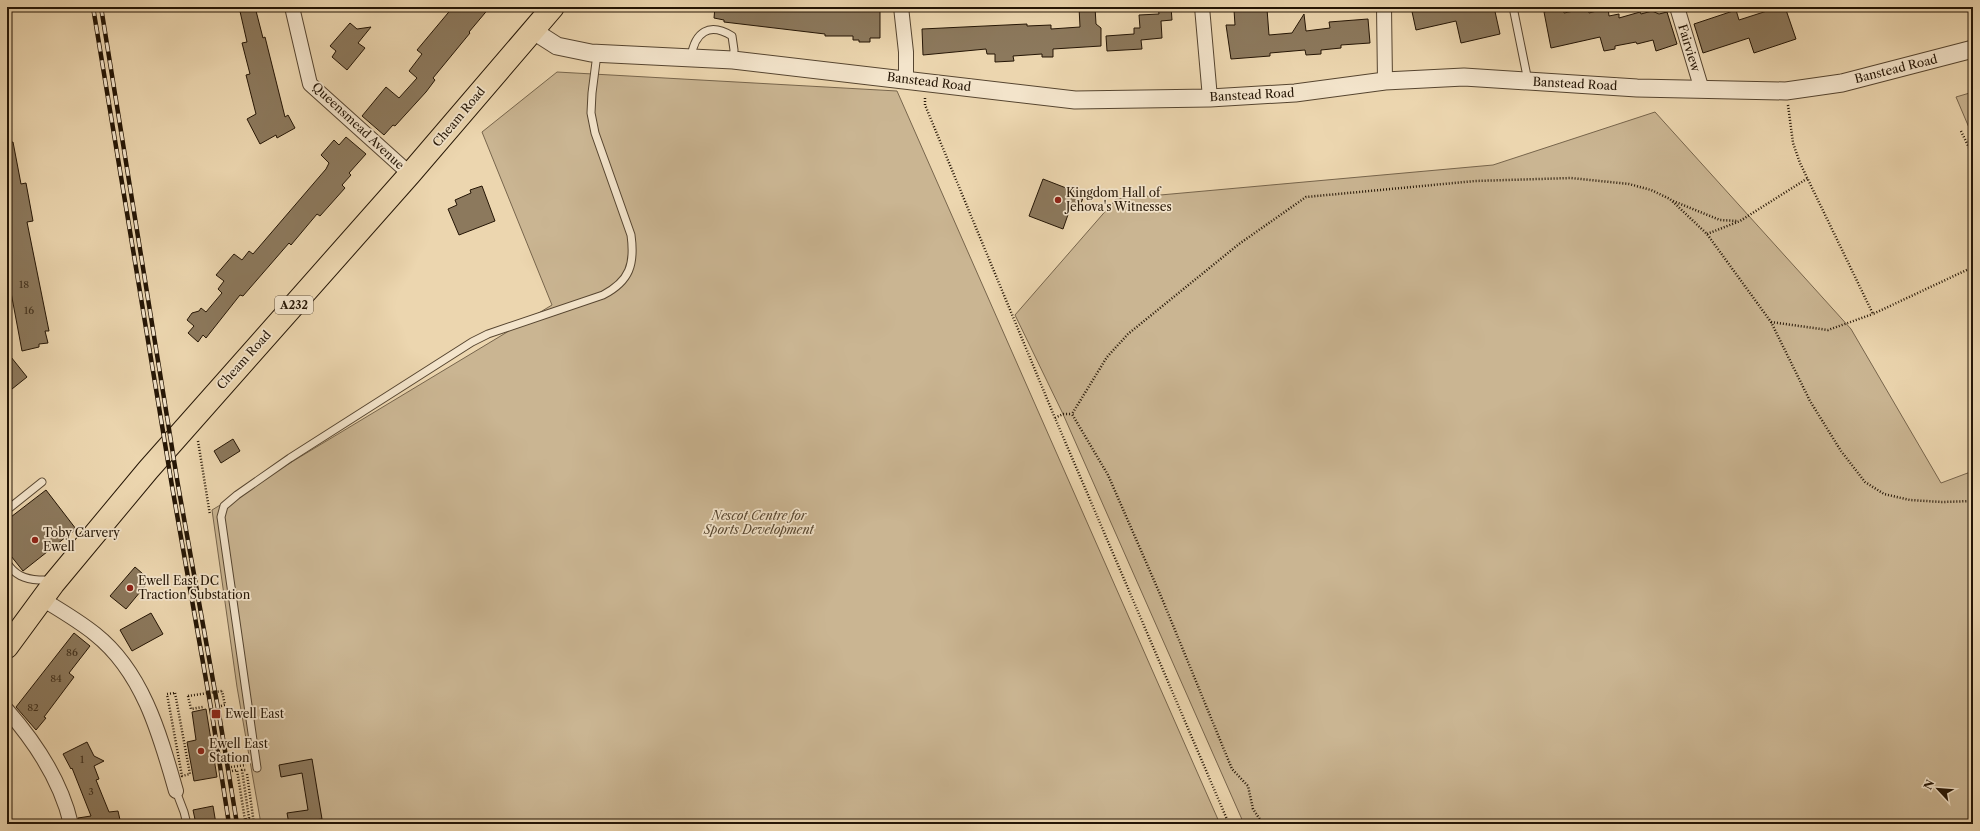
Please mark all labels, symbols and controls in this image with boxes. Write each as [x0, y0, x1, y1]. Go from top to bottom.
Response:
street label: Fairview [1675, 22, 1704, 74]
street label: Banstead Road [1853, 51, 1940, 86]
street label: Banstead Road [886, 69, 973, 94]
street label: Banstead Road [1532, 74, 1618, 93]
street label: Queensmead Avenue [309, 79, 408, 172]
street label: Cheam Road [429, 83, 489, 150]
street label: Banstead Road [1209, 85, 1295, 104]
place label: Kingdom Hall of Jehova's Witnesses [1064, 185, 1172, 214]
marker: Kingdom Hall of Jehova's Witnesses [1053, 195, 1063, 205]
house number: 18 [19, 278, 29, 291]
road number: A232 [275, 296, 313, 314]
house number: 16 [24, 304, 34, 317]
street label: Cheam Road [213, 327, 274, 392]
park label: Nescot Centre for Sports Development [703, 508, 815, 537]
place label: Toby Carvery Ewell [43, 525, 120, 554]
marker: Toby Carvery Ewell [30, 535, 40, 545]
place label: Ewell East DC Traction Substation [138, 573, 251, 602]
marker: Ewell East DC Traction Substation [125, 583, 135, 593]
house number: 86 [66, 646, 78, 659]
house number: 84 [50, 672, 62, 685]
house number: 82 [27, 701, 39, 714]
place label: Ewell East [225, 706, 285, 721]
marker: Ewell East [210, 708, 222, 720]
place label: Ewell East Station [209, 736, 269, 765]
marker: Ewell East Station [196, 746, 206, 756]
house number: 1 [80, 753, 85, 766]
north arrow [1918, 769, 1958, 809]
text: N [1921, 777, 1938, 792]
house number: 3 [88, 785, 94, 798]

